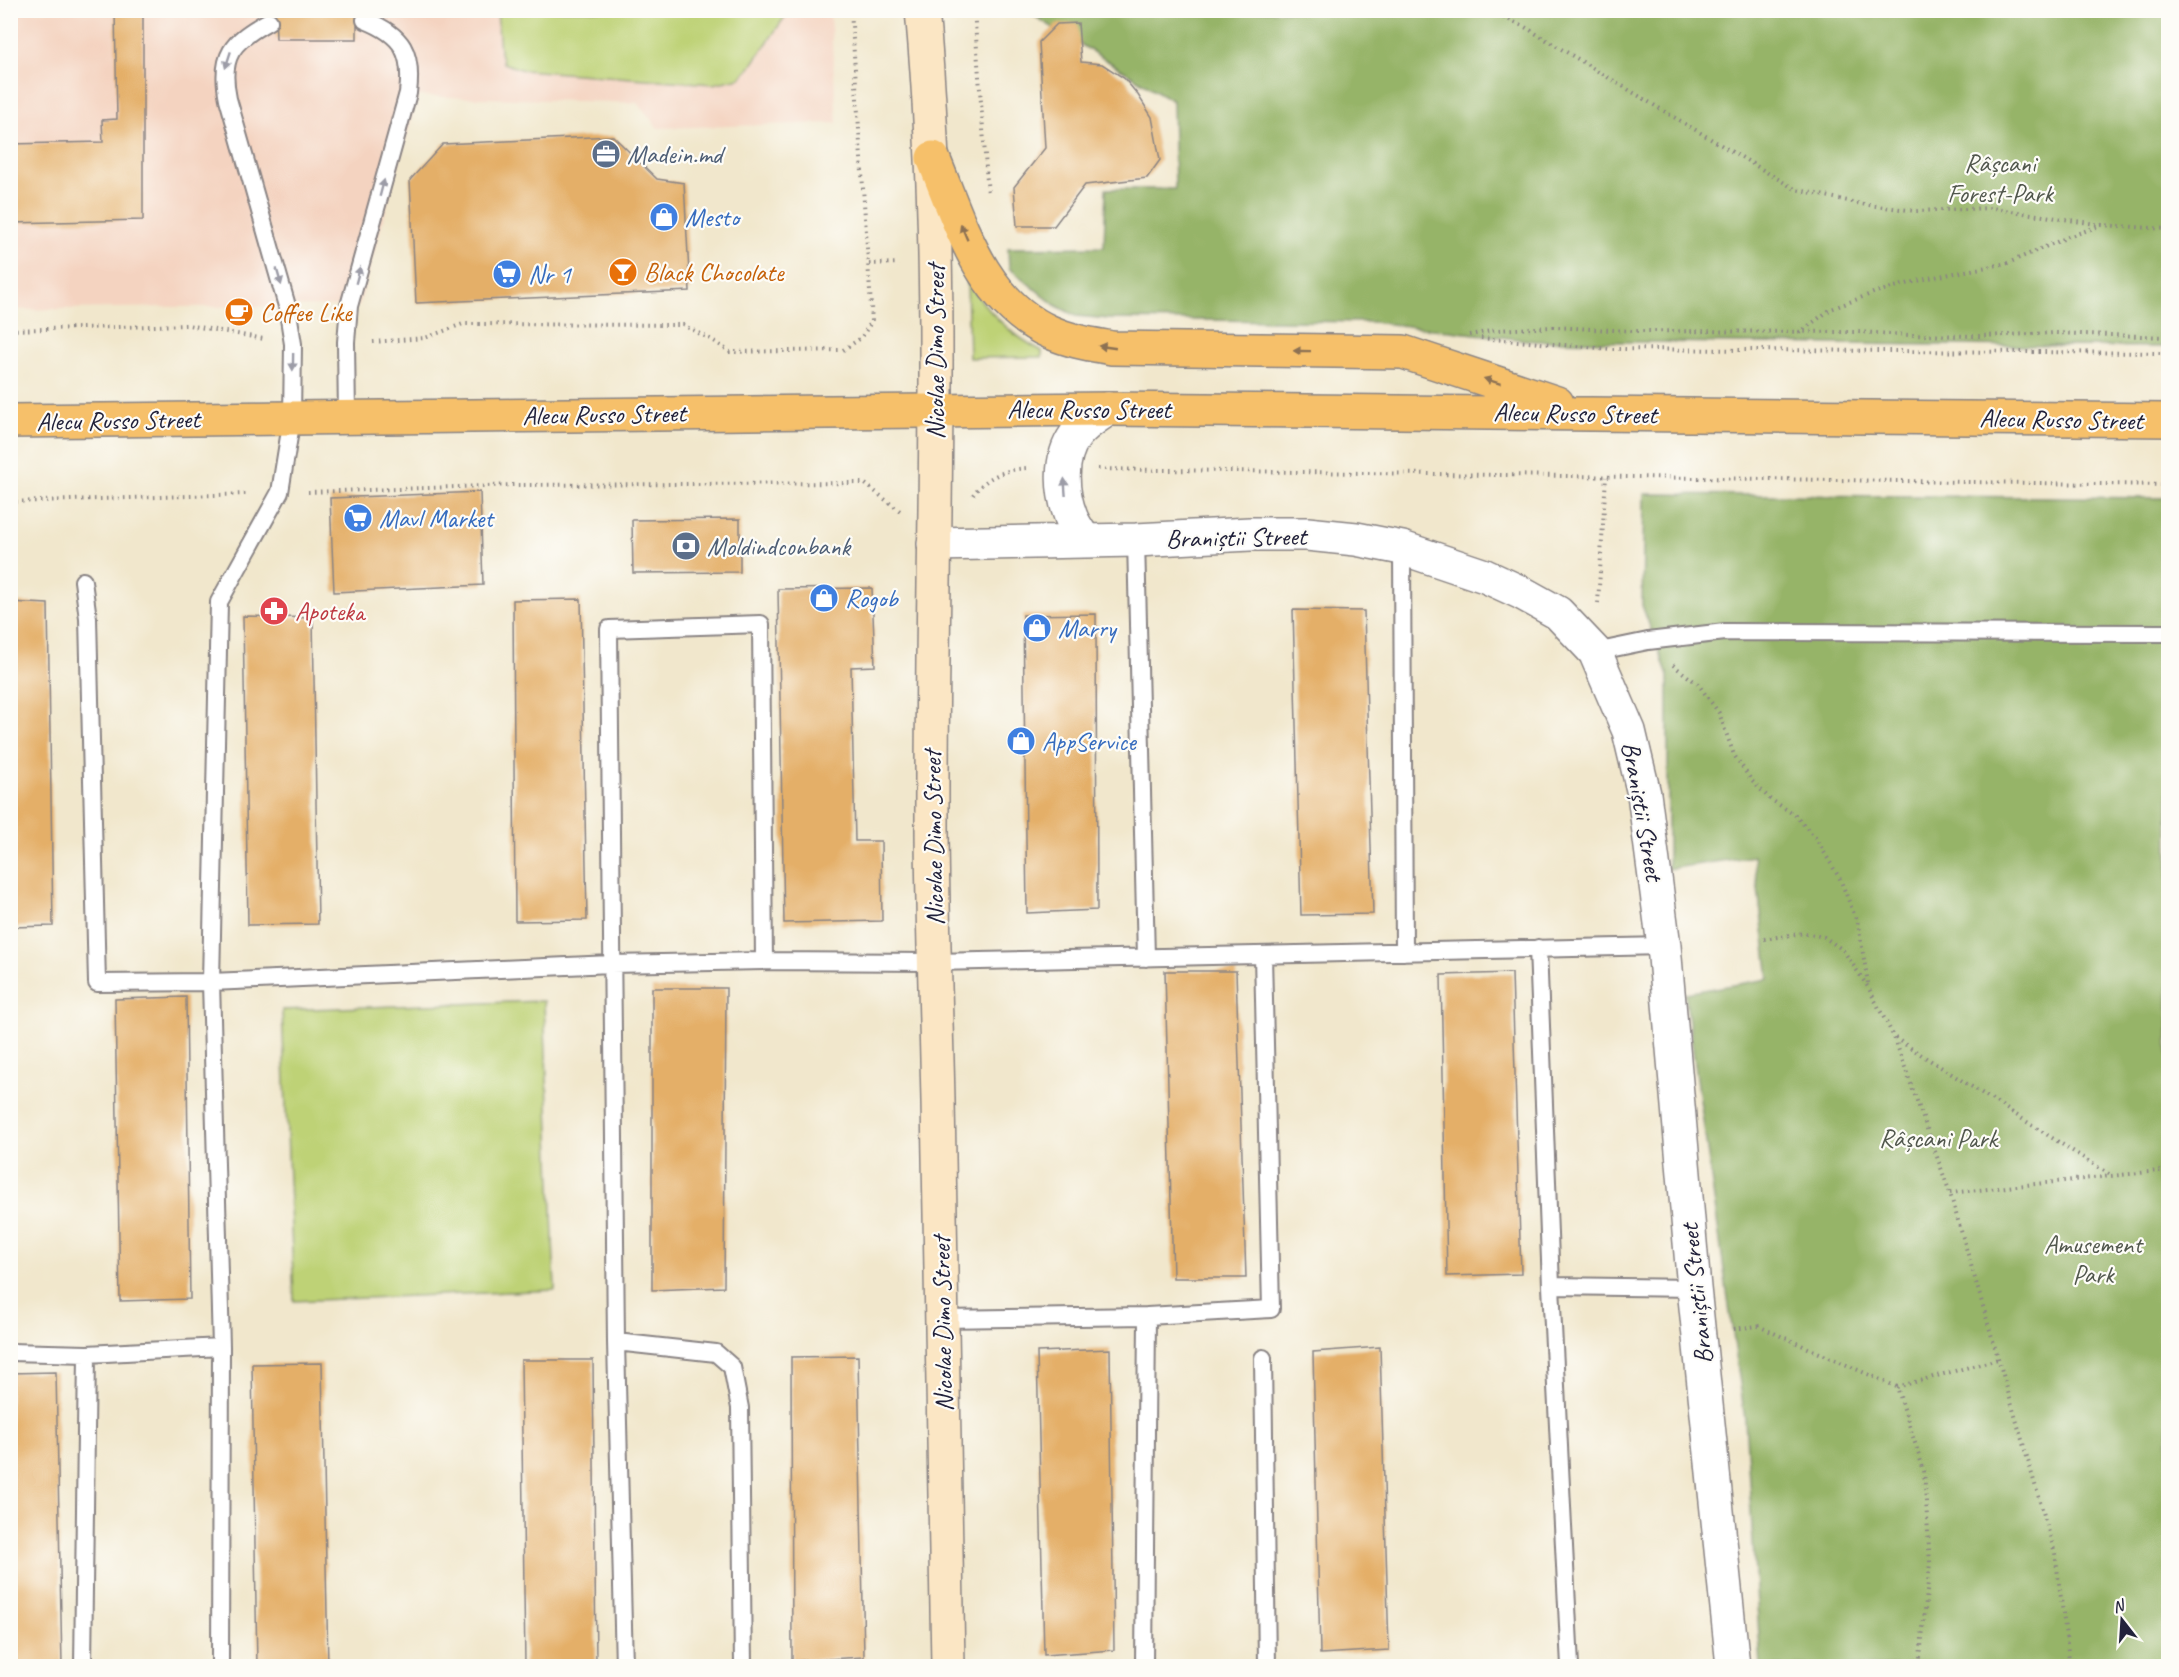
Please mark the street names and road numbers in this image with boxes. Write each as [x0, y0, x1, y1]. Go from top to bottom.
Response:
street label: Nicolae Dimo Street [919, 261, 952, 440]
street label: Alecu Russo Street [1007, 393, 1173, 426]
street label: Alecu Russo Street [1493, 396, 1659, 431]
street label: Alecu Russo Street [522, 397, 688, 432]
street label: Alecu Russo Street [1979, 402, 2145, 437]
street label: Alecu Russo Street [36, 403, 202, 438]
street label: Braniștii Street [1166, 520, 1309, 555]
street label: Braniștii Street [1614, 739, 1671, 885]
street label: Nicolae Dimo Street [915, 747, 952, 926]
street label: Braniștii Street [1672, 1220, 1720, 1365]
street label: Nicolae Dimo Street [924, 1233, 961, 1412]

